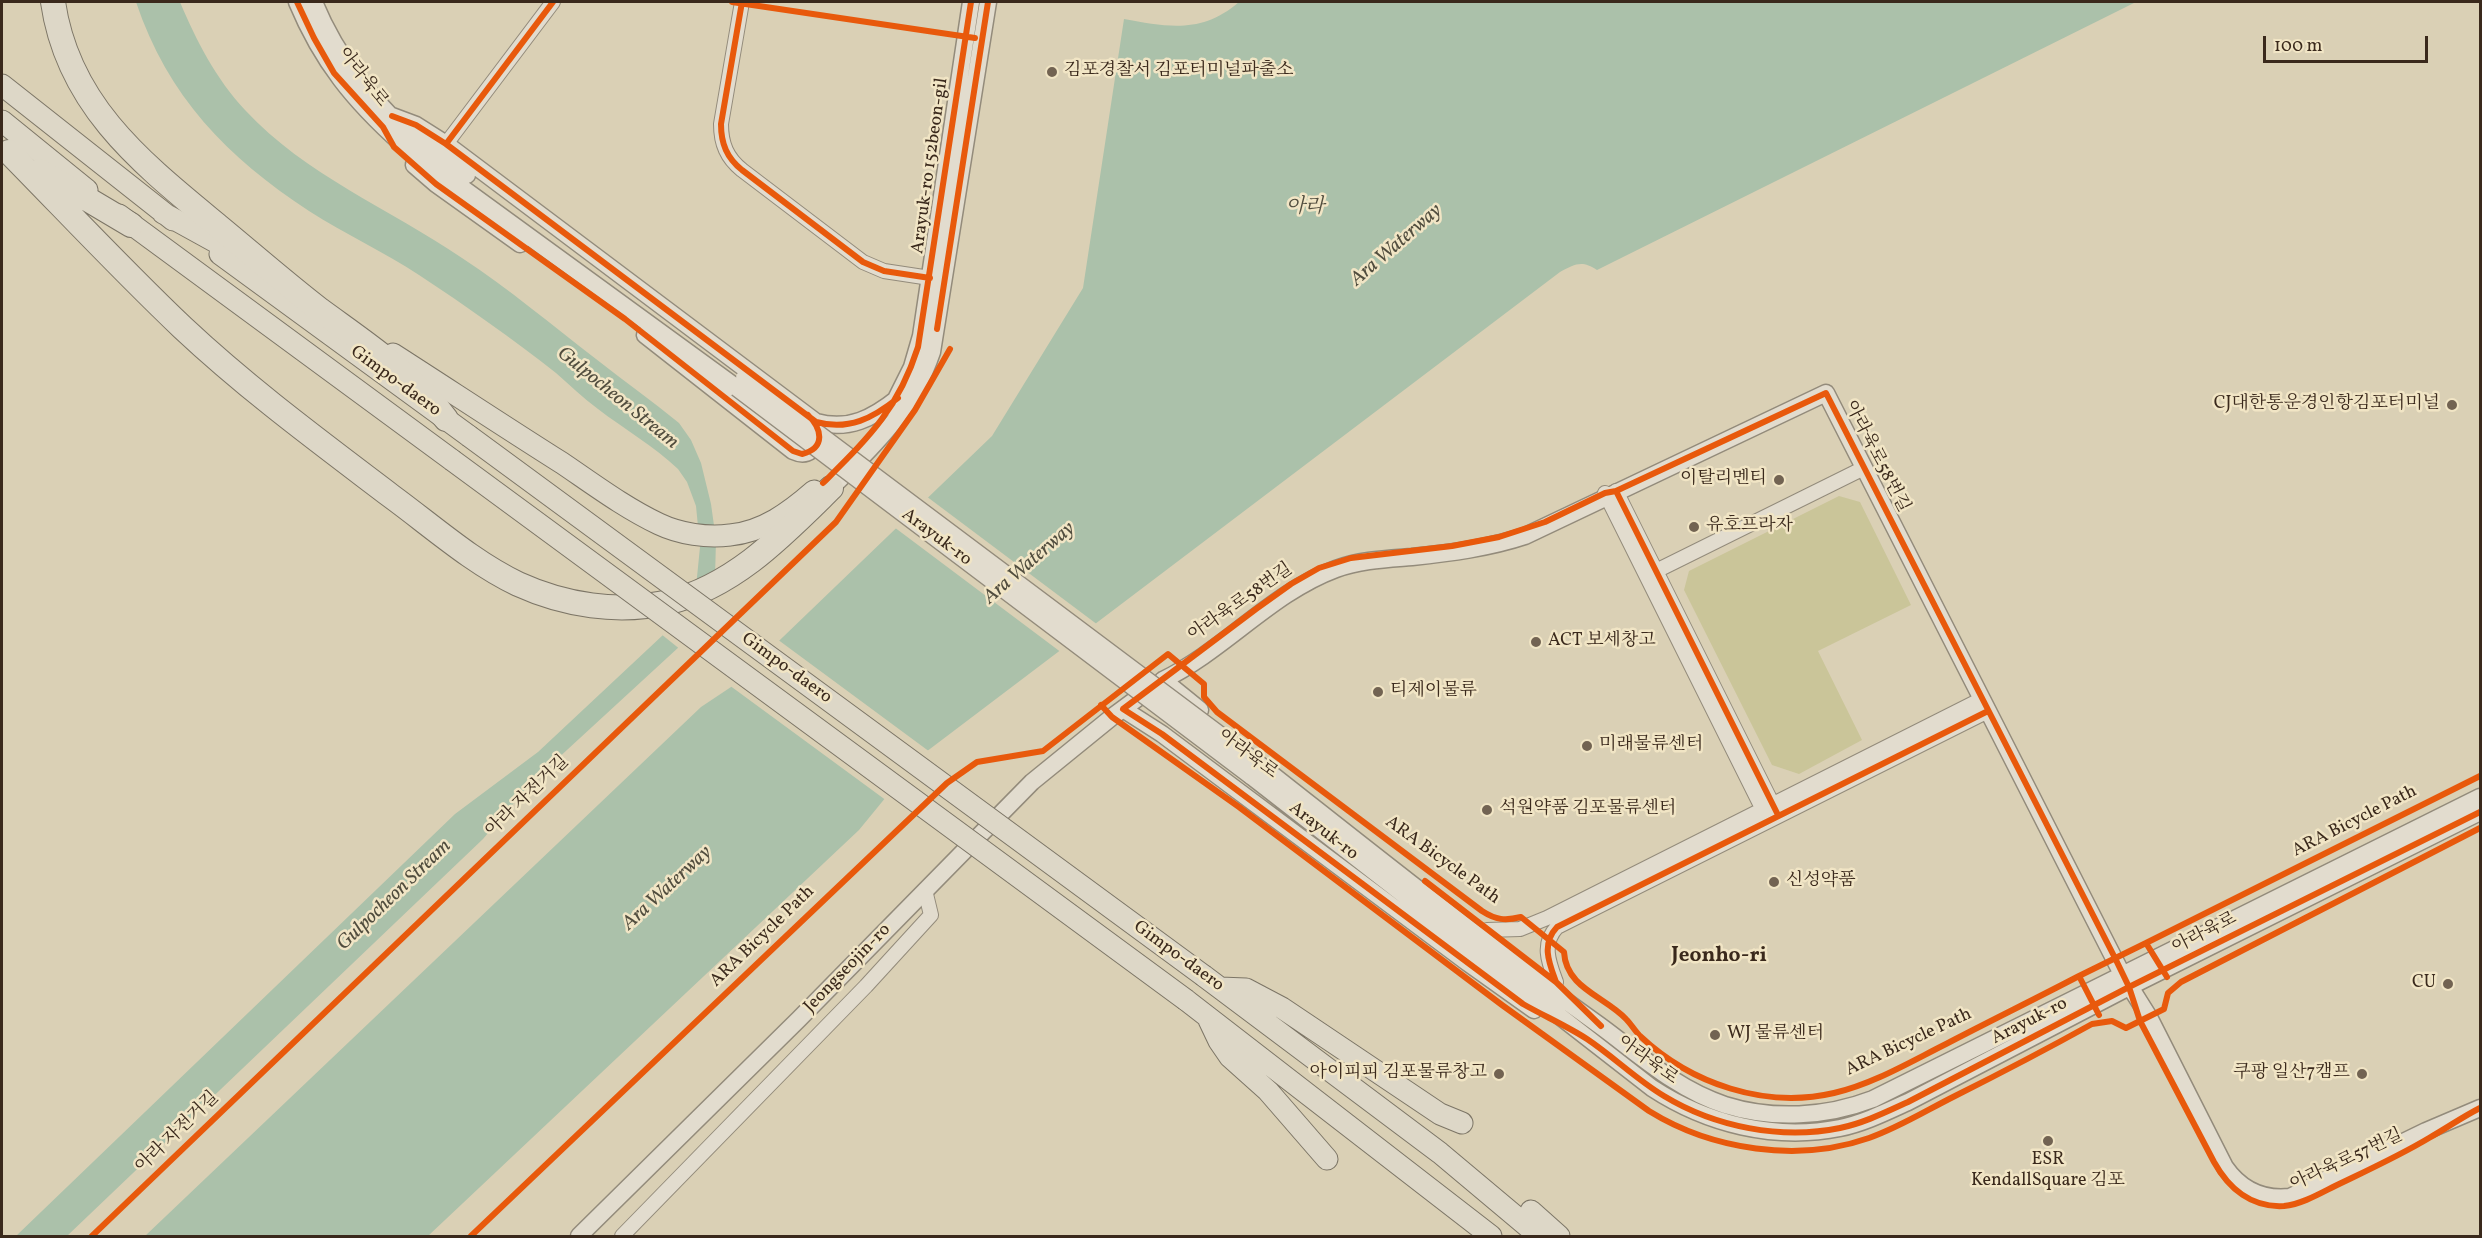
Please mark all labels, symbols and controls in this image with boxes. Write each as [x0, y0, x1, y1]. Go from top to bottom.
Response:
scale bar [2266, 24, 2431, 62]
text: 100 m [2274, 34, 2323, 59]
street label: 아라육로 [332, 44, 392, 112]
place label: 김포경찰서 김포터미널파출소 [1064, 61, 1294, 83]
marker: 김포경찰서 김포터미널파출소 [1045, 65, 1059, 79]
street label: Arayuk-ro 152beon-gil [908, 77, 954, 255]
water label: 아라 [1286, 196, 1324, 220]
water label: Ara Waterway [1346, 200, 1448, 292]
street label: Gimpo-daero [345, 342, 445, 422]
water label: Gulpocheon Stream [551, 343, 683, 455]
place label: CJ대한통운경인항김포터미널 [2214, 394, 2440, 416]
street label: 아라육로58번길 [1839, 398, 1913, 516]
marker: CJ대한통운경인항김포터미널 [2445, 398, 2459, 412]
place label: 이탈리멘티 [1680, 469, 1767, 491]
marker: 이탈리멘티 [1772, 473, 1786, 487]
street label: Arayuk-ro [897, 505, 975, 571]
place label: 유호프라자 [1706, 516, 1793, 538]
water label: Ara Waterway [979, 518, 1081, 610]
marker: 유호프라자 [1687, 520, 1701, 534]
street label: 아라육로58번길 [1185, 559, 1297, 647]
street label: Gimpo-daero [736, 629, 836, 709]
place label: ACT 보세창고 [1548, 631, 1656, 653]
marker: ACT 보세창고 [1529, 635, 1543, 649]
place label: 티제이물류 [1390, 681, 1477, 703]
marker: 티제이물류 [1371, 685, 1385, 699]
street label: 아라육로 [1213, 725, 1281, 785]
place label: 미래물류센터 [1599, 735, 1703, 757]
marker: 미래물류센터 [1580, 739, 1594, 753]
street label: 아라 자전거길 [482, 752, 574, 842]
street label: ARA Bicycle Path [2289, 781, 2421, 863]
street label: Arayuk-ro [1284, 798, 1362, 866]
place label: 석원약품 김포물류센터 [1499, 799, 1676, 821]
marker: 석원약품 김포물류센터 [1480, 803, 1494, 817]
street label: ARA Bicycle Path [1380, 812, 1504, 910]
water label: Gulpocheon Stream [333, 835, 457, 957]
water label: Ara Waterway [618, 841, 718, 937]
place label: 신성약품 [1786, 871, 1856, 893]
marker: 신성약품 [1767, 875, 1781, 889]
street label: ARA Bicycle Path [706, 882, 820, 992]
street label: 아라육로 [2169, 909, 2241, 959]
street label: Gimpo-daero [1128, 917, 1228, 997]
street label: Jeongseojin-ro [800, 920, 896, 1018]
district label: Jeonho-ri [1671, 944, 1767, 970]
place label: CU [2412, 973, 2436, 995]
marker: CU [2441, 977, 2455, 991]
street label: Arayuk-ro [1988, 994, 2072, 1050]
street label: ARA Bicycle Path [1842, 1004, 1976, 1082]
place label: WJ 물류센터 [1727, 1024, 1824, 1046]
marker: WJ 물류센터 [1708, 1028, 1722, 1042]
street label: 아라육로 [1613, 1032, 1681, 1090]
place label: 아이피피 김포물류창고 [1310, 1063, 1487, 1085]
place label: 쿠팡 일산7캠프 [2233, 1063, 2350, 1085]
marker: 아이피피 김포물류창고 [1492, 1067, 1506, 1081]
marker: 쿠팡 일산7캠프 [2355, 1067, 2369, 1081]
street label: 아라 자전거길 [132, 1088, 224, 1178]
street label: 아라육로57번길 [2287, 1125, 2407, 1197]
marker: ESR KendallSquare 김포 [2041, 1134, 2055, 1148]
place label: ESR KendallSquare 김포 [1971, 1150, 2125, 1192]

